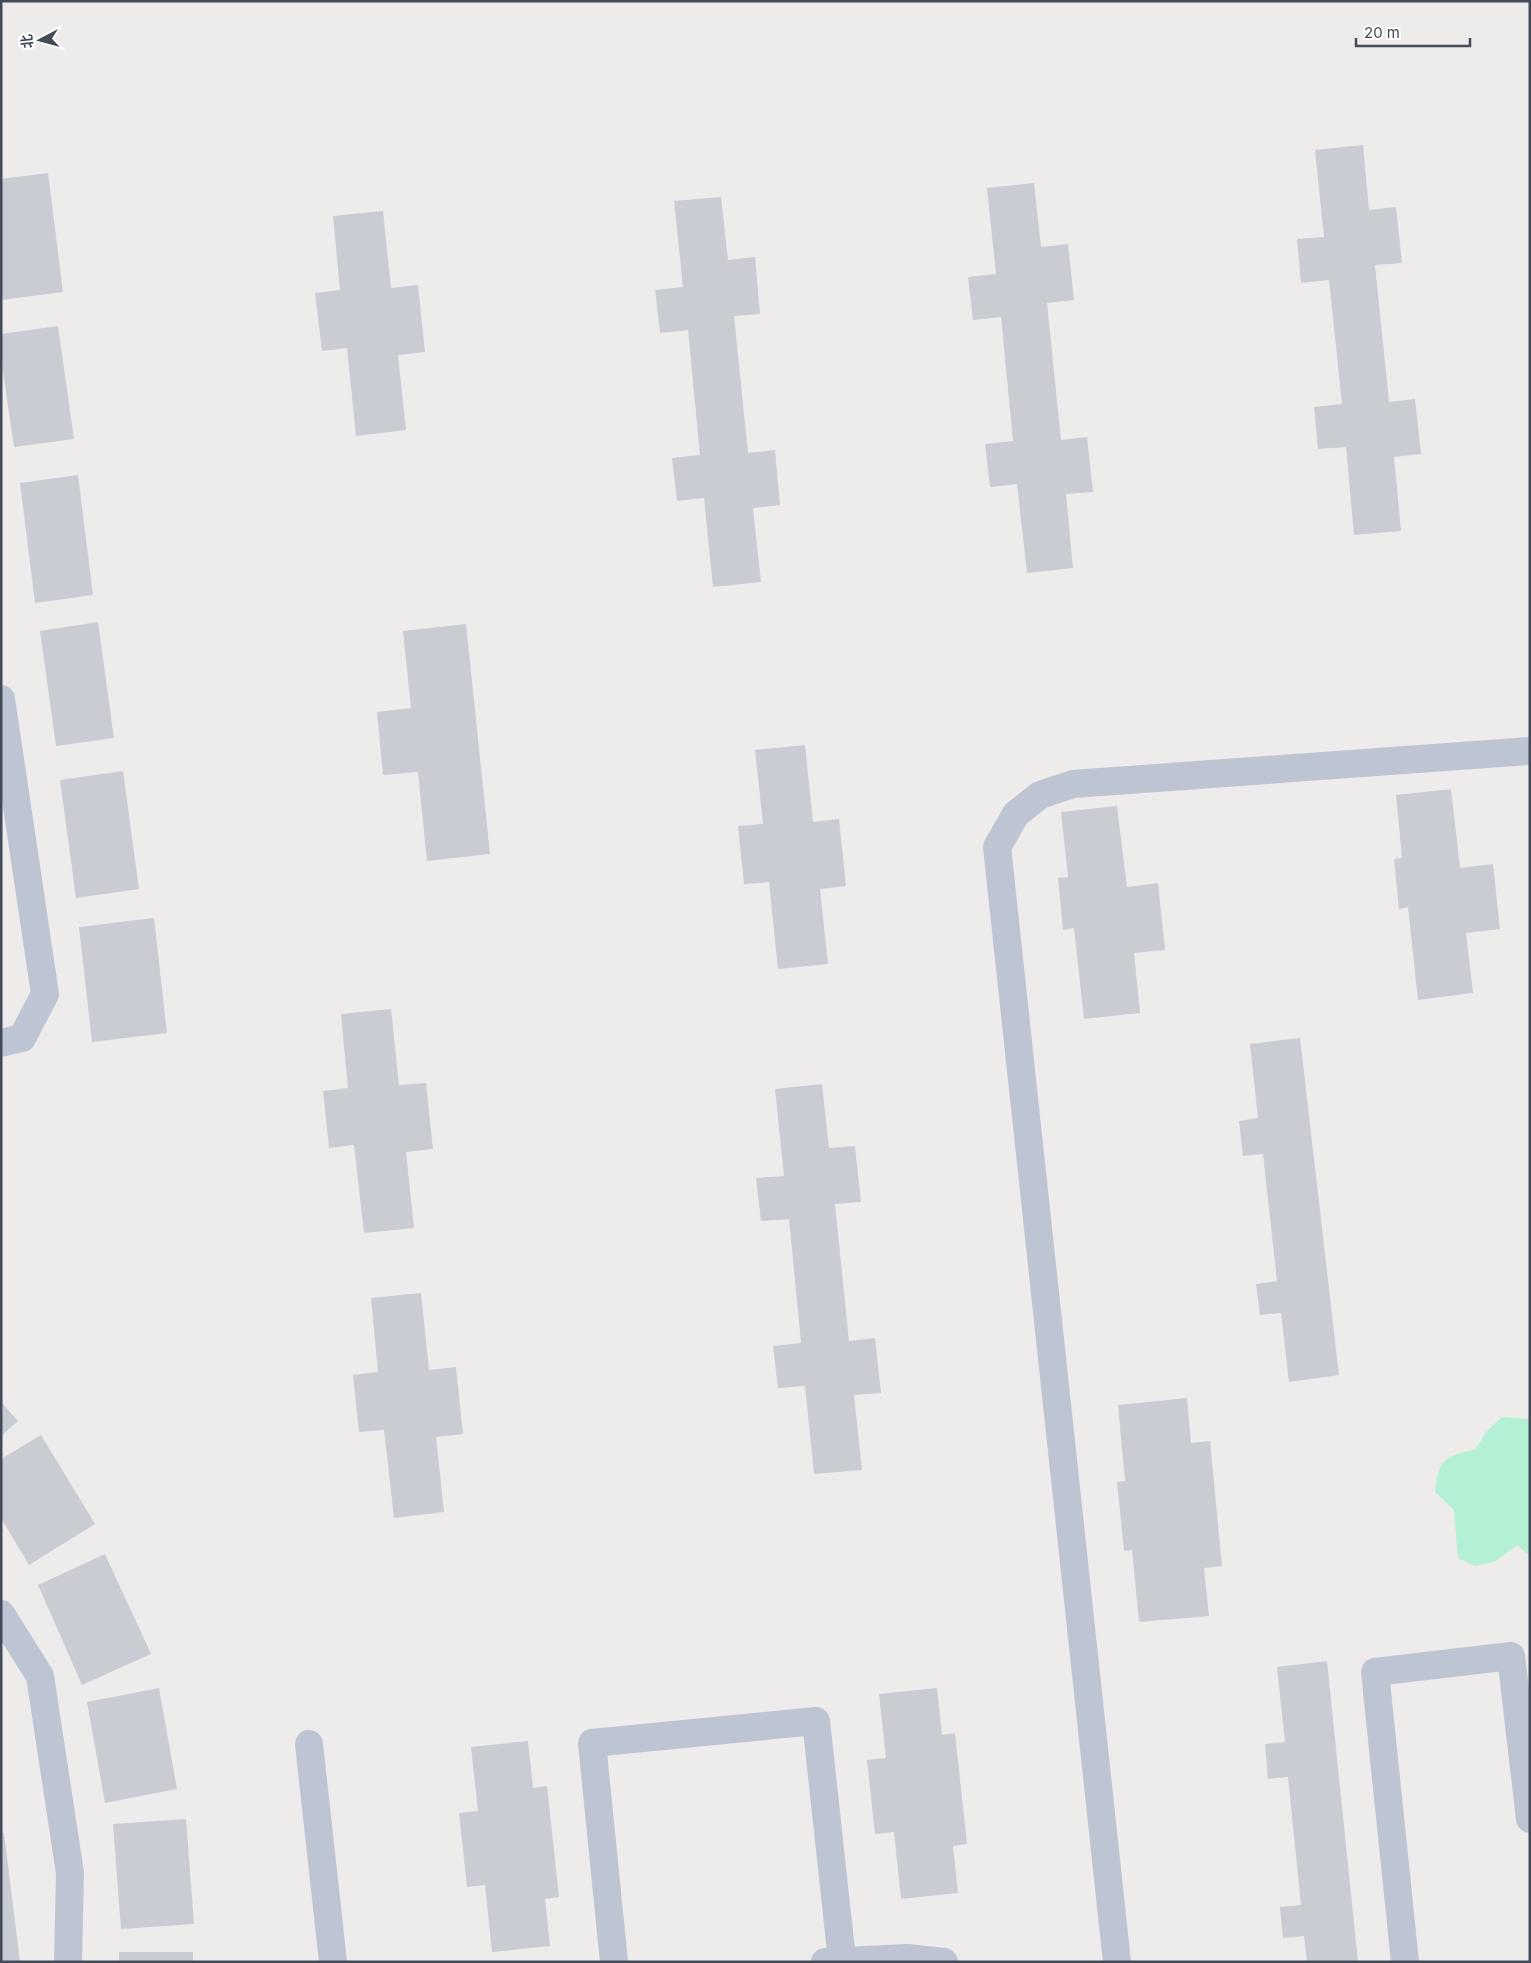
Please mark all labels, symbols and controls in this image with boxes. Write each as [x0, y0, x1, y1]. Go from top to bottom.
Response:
north arrow [15, 15, 65, 65]
scale bar [1356, 15, 1470, 47]
text: 20 m [1364, 23, 1400, 42]
text: 北 [17, 34, 36, 49]

